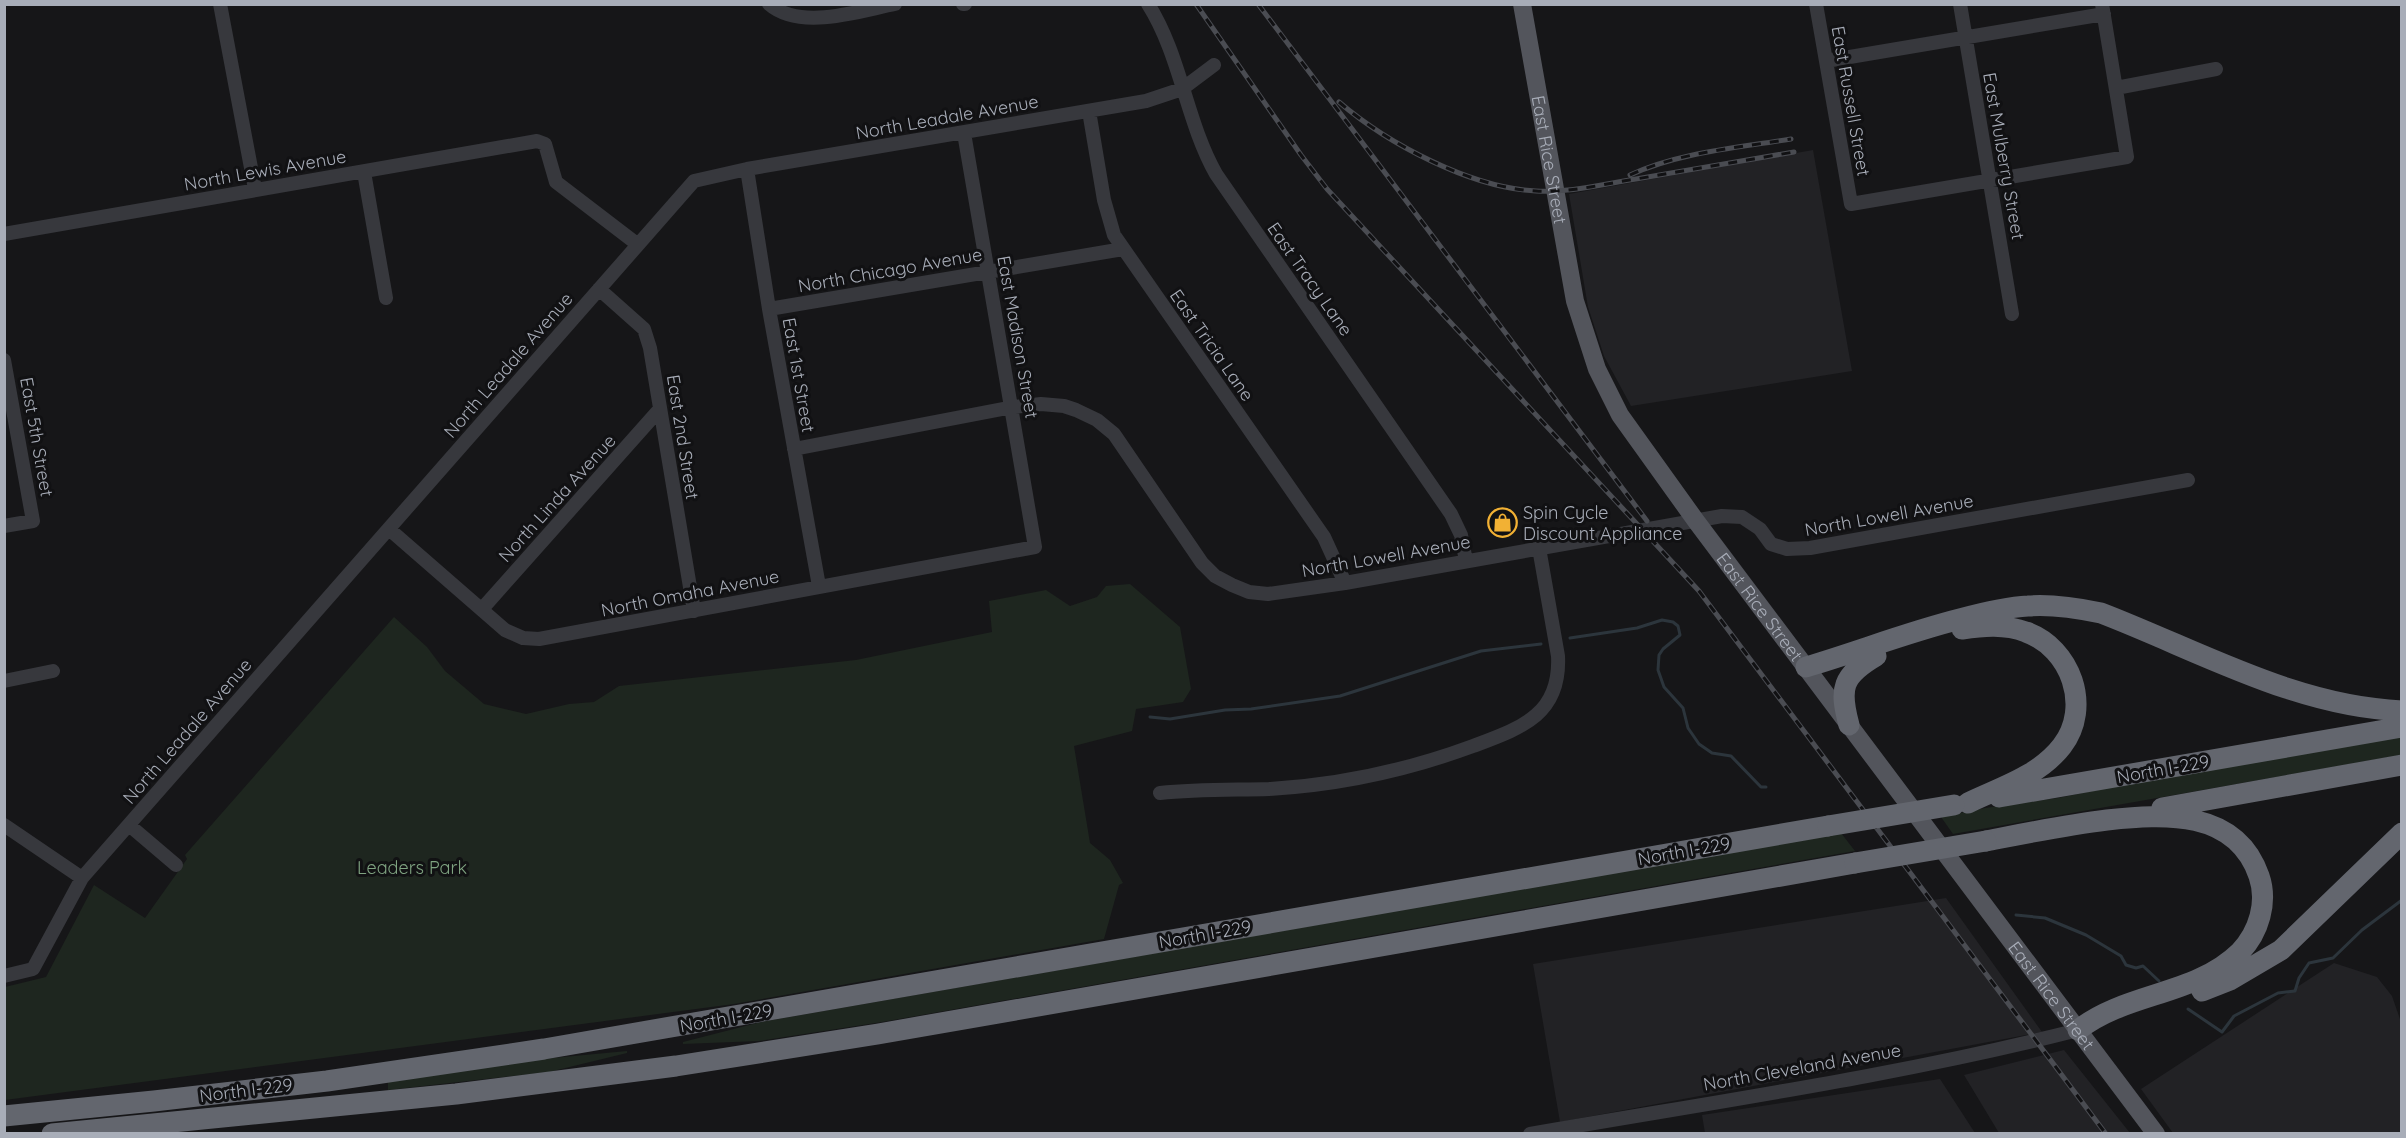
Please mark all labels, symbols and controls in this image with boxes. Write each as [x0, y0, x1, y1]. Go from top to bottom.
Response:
street label: East Russell Street [1826, 24, 1876, 178]
street label: East Mulberry Street [1978, 71, 2030, 241]
street label: North Leadale Avenue [854, 90, 1040, 144]
street label: East Rice Street [1527, 93, 1573, 226]
street label: North Lewis Avenue [182, 144, 348, 196]
street label: East Tracy Lane [1262, 218, 1358, 340]
street label: North Chicago Avenue [796, 242, 984, 298]
street label: East Madison Street [992, 254, 1044, 420]
street label: East Tricia Lane [1165, 285, 1259, 405]
street label: North Leadale Avenue [439, 288, 577, 442]
street label: East 1st Street [778, 316, 820, 434]
street label: East 2nd Street [662, 373, 704, 501]
street label: East 5th Street [15, 375, 59, 499]
street label: North Linda Avenue [493, 429, 621, 567]
street label: North Lowell Avenue [1803, 489, 1975, 541]
place label: Spin Cycle Discount Appliance [1523, 501, 1682, 545]
shop icon: Spin Cycle Discount Appliance [1486, 506, 1518, 538]
street label: North Lowell Avenue [1300, 530, 1472, 582]
street label: East Rice Street [1712, 548, 1808, 666]
street label: North Omaha Avenue [599, 564, 781, 622]
street label: North Leadale Avenue [118, 654, 256, 808]
street label: North I-229 [2115, 750, 2211, 788]
street label: North I-229 [1636, 832, 1732, 870]
park label: Leaders Park [357, 856, 467, 879]
street label: North I-229 [1157, 915, 1253, 953]
street label: East Rice Street [2004, 936, 2100, 1054]
street label: North I-229 [678, 999, 774, 1037]
street label: North Cleveland Avenue [1701, 1038, 1903, 1096]
street label: North I-229 [198, 1073, 294, 1107]

